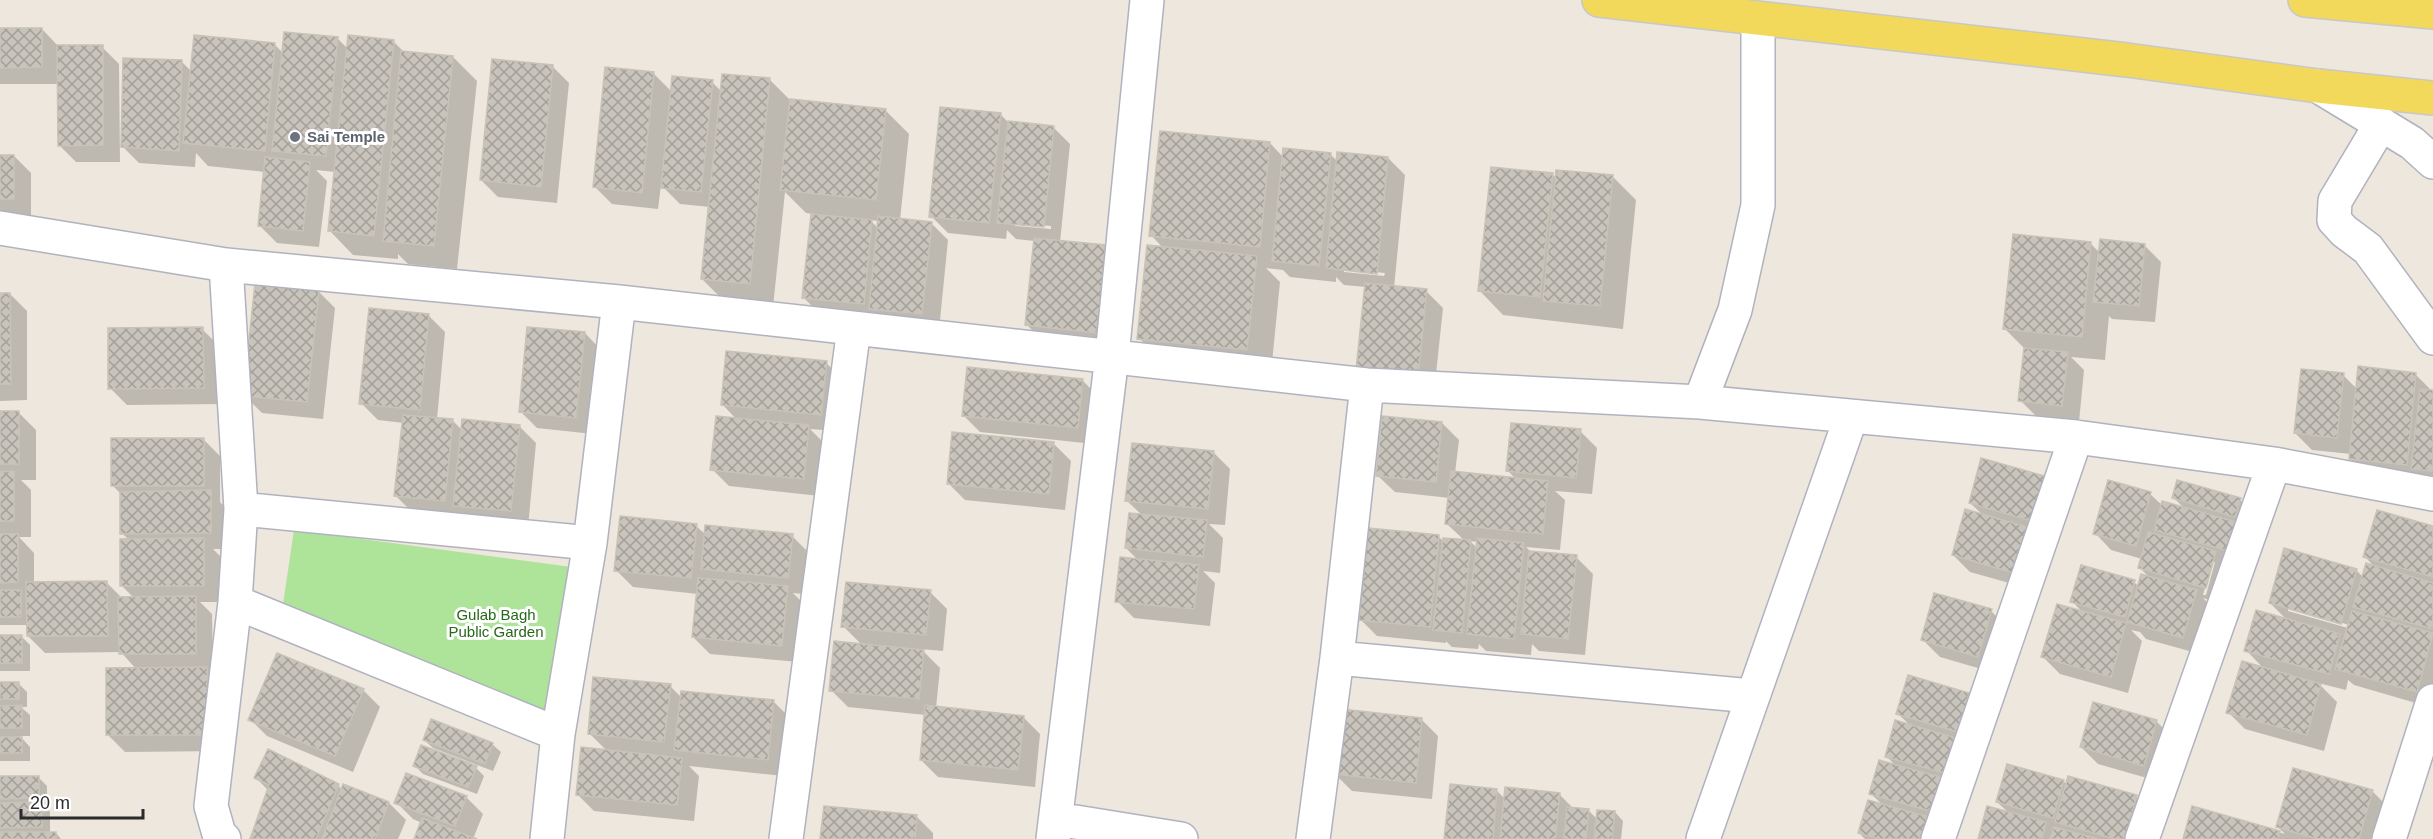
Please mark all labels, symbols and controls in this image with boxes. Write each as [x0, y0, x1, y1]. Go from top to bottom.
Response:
place label: Sai Temple [307, 128, 385, 145]
marker: Sai Temple [288, 130, 302, 144]
park label: Gulab Bagh Public Garden [448, 606, 544, 640]
scale bar [21, 782, 142, 820]
text: 20 m [30, 793, 70, 813]

